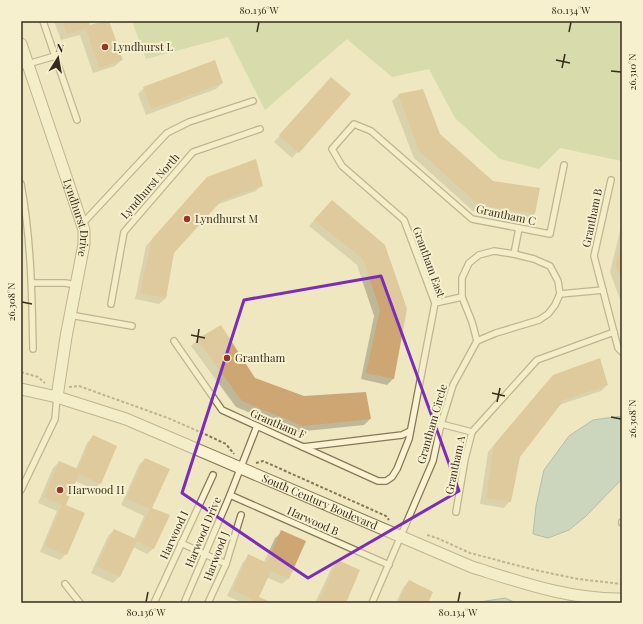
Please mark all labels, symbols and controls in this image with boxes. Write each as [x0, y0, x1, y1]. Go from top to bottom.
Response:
text: 80.136°W [239, 3, 280, 17]
text: 80.134°W [552, 3, 591, 17]
north arrow [38, 38, 78, 78]
place label: Lyndhurst L [113, 39, 173, 54]
text: N [55, 40, 65, 56]
marker: Lyndhurst L [100, 42, 110, 52]
text: 26.310°N [625, 54, 639, 90]
street label: Lyndhurst North [117, 149, 183, 222]
street label: Lyndhurst Drive [60, 177, 92, 259]
street label: Grantham B [578, 187, 605, 249]
street label: Grantham C [475, 201, 537, 228]
place label: Lyndhurst M [195, 211, 258, 226]
marker: Lyndhurst M [182, 214, 192, 224]
street label: Grantham East [410, 224, 449, 299]
text: 26.308°N [4, 283, 18, 321]
place label: Grantham [235, 350, 286, 365]
marker: Grantham [222, 353, 232, 363]
street label: Grantham Circle [413, 382, 450, 466]
text: 26.308°N [625, 400, 639, 438]
street label: Grantham F [248, 405, 308, 442]
street label: Grantham A [441, 434, 468, 496]
street label: South Century Boulevard [260, 470, 381, 533]
place label: Harwood H [68, 482, 125, 497]
marker: Harwood H [55, 485, 65, 495]
street label: Harwood Drive [181, 494, 224, 569]
street label: Harwood B [285, 502, 342, 539]
street label: Harwood I [156, 508, 191, 561]
street label: Harwood J [199, 529, 232, 583]
text: 80.136°W [126, 605, 167, 619]
text: 80.134°W [439, 605, 478, 619]

